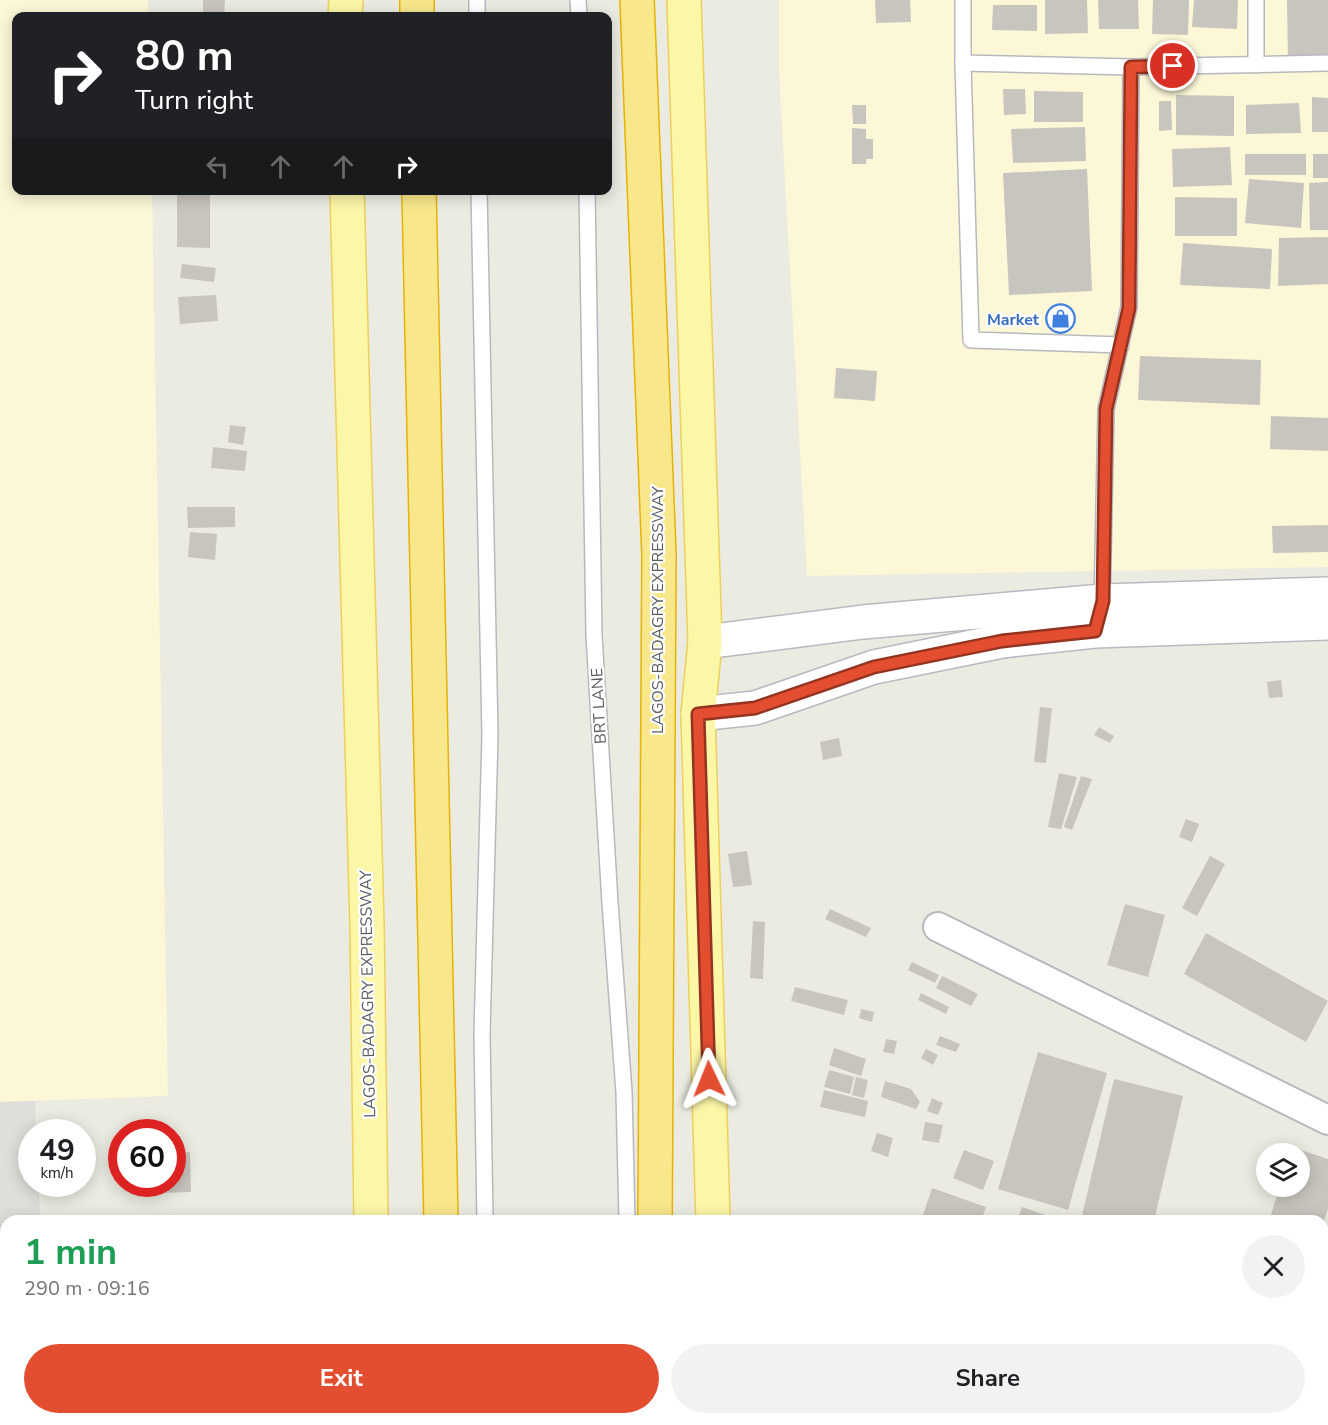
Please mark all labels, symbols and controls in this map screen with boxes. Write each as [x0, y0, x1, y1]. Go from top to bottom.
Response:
text: 80 m [135, 28, 234, 85]
icon: right [36, 36, 114, 114]
pin [1147, 40, 1198, 91]
icon: arrive [1156, 49, 1189, 82]
text: Turn right [135, 82, 253, 119]
icon: left [201, 150, 234, 183]
icon: ahead [264, 150, 297, 183]
icon: ahead [327, 150, 360, 183]
icon: right [390, 150, 423, 183]
shop icon: Market [1044, 303, 1076, 335]
place label: Market [987, 309, 1040, 331]
street label: LAGOS-BADAGRY EXPRESSWAY [647, 486, 669, 734]
street label: BRT LANE [586, 667, 612, 745]
street label: LAGOS-BADAGRY EXPRESSWAY [355, 869, 381, 1118]
position arrow [677, 1047, 741, 1111]
speed limit sign: 60 [108, 1119, 186, 1197]
text: 49 [39, 1130, 75, 1171]
map controls [1256, 1143, 1310, 1197]
button: layers [1256, 1143, 1310, 1197]
text: km/h [40, 1163, 74, 1183]
text: 1 min [24, 1228, 117, 1277]
button: close [1242, 1235, 1305, 1298]
text: 290 m · 09:16 [24, 1275, 150, 1302]
button: Exit [24, 1344, 659, 1413]
button: Share [671, 1344, 1305, 1413]

